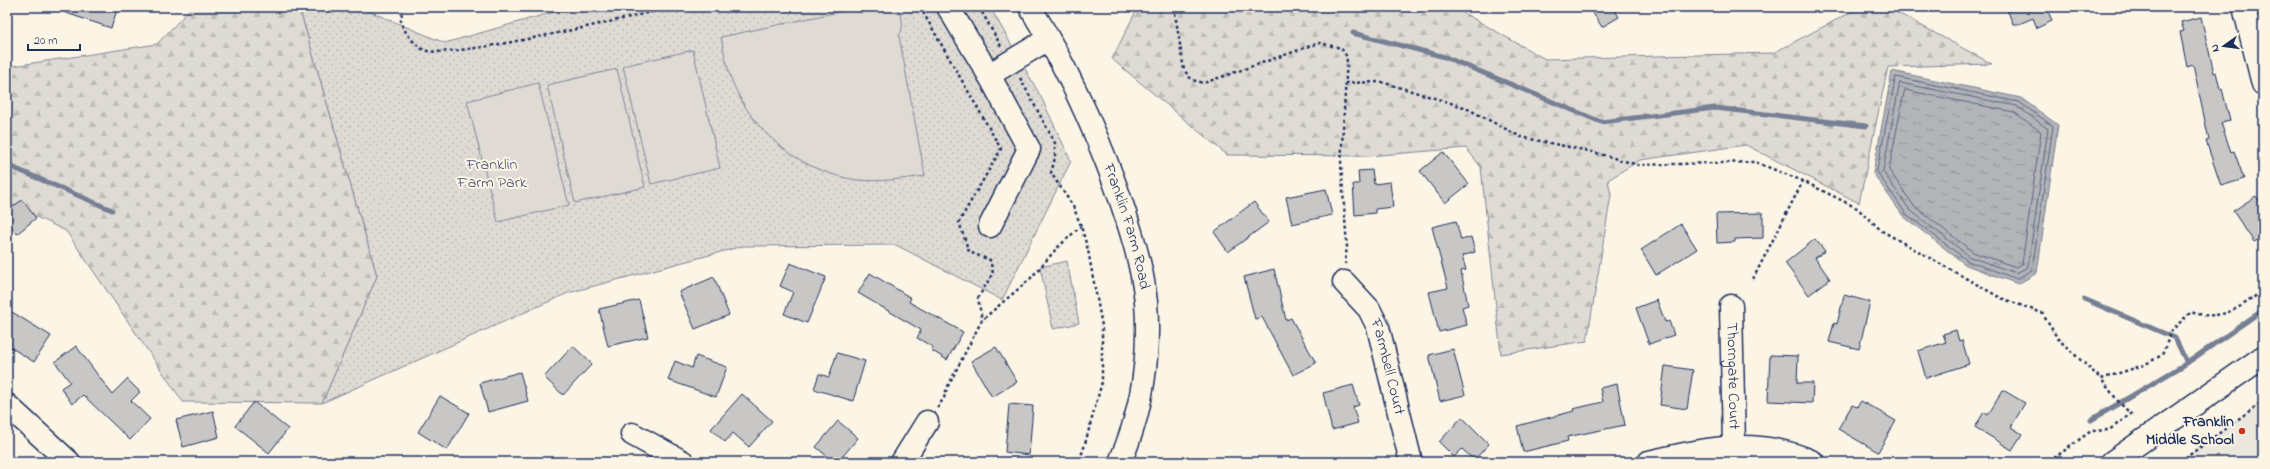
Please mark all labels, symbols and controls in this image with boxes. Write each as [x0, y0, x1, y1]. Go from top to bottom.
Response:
scale bar [28, 26, 80, 52]
north arrow [2204, 26, 2244, 66]
text: 20 m [34, 32, 57, 50]
text: N [2207, 43, 2224, 54]
park label: Franklin Farm Park [456, 153, 528, 195]
street label: Franklin Farm Road [1096, 159, 1156, 291]
street label: Farmbell Court [1363, 314, 1411, 418]
street label: Thorngate Court [1719, 322, 1746, 430]
place label: Franklin Middle School [2146, 410, 2234, 452]
marker: Franklin Middle School [2237, 426, 2247, 436]

